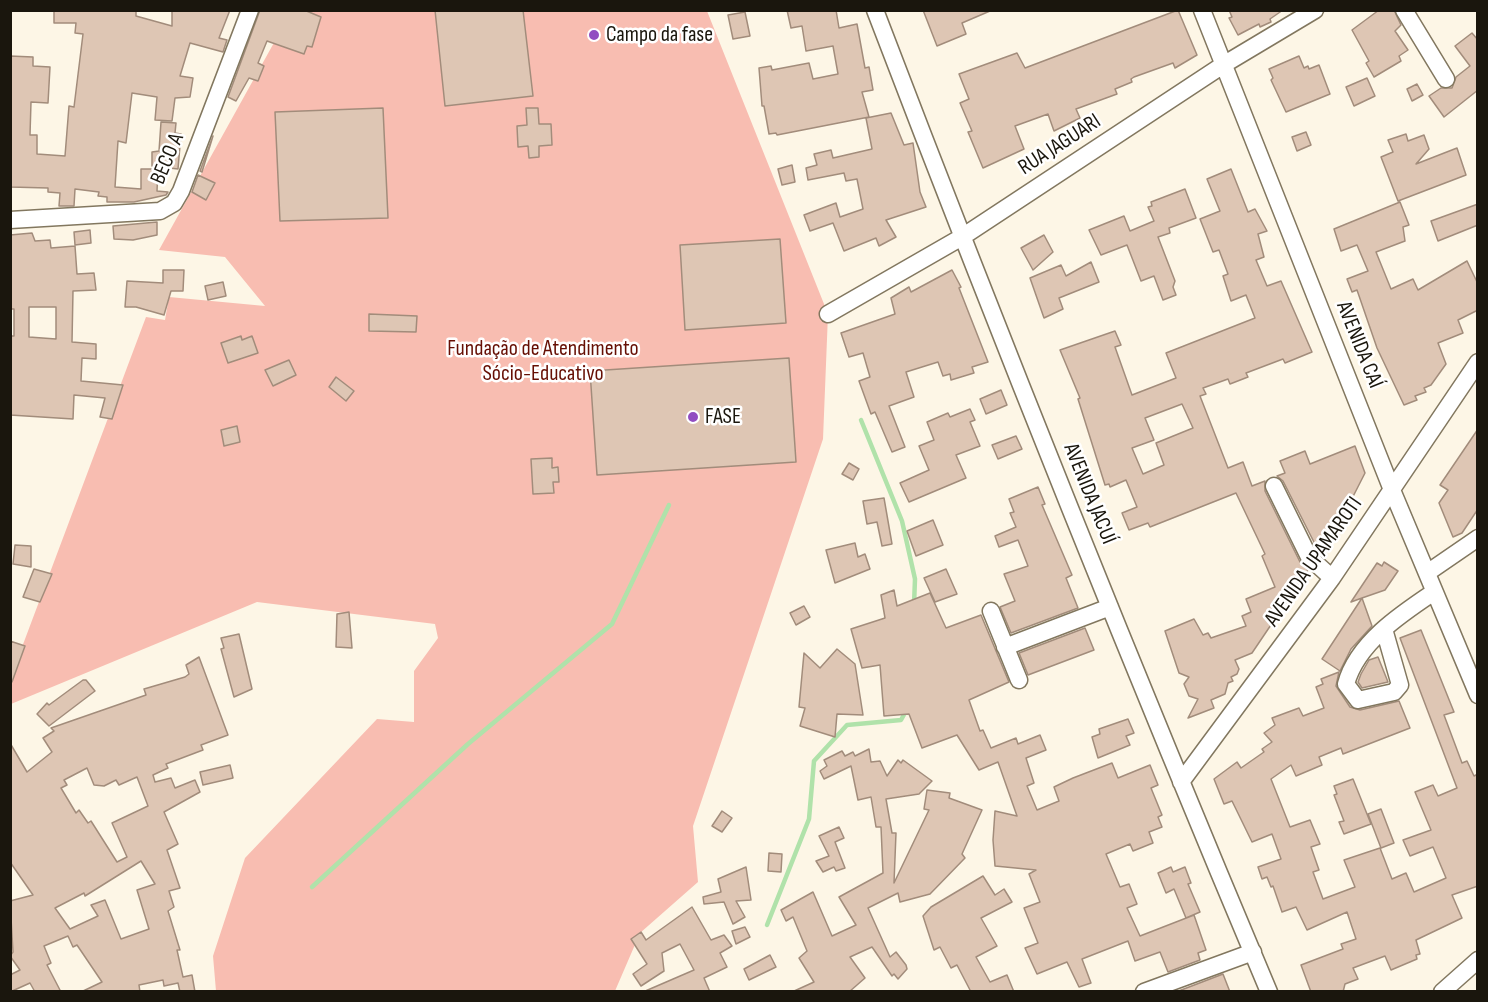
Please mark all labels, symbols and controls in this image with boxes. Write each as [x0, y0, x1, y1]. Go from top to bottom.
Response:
place label: Campo da fase [606, 22, 713, 48]
marker: Campo da fase [587, 28, 601, 42]
street label: RUA JAGUARI [1014, 109, 1106, 181]
street label: BECO A [146, 130, 190, 188]
street label: AVENIDA CAÍ [1330, 298, 1388, 392]
park label: Fundação de Atendimento Sócio-Educativo [447, 336, 639, 388]
place label: FASE [705, 404, 741, 430]
marker: FASE [686, 410, 700, 424]
street label: AVENIDA JACUÍ [1057, 440, 1121, 548]
street label: AVENIDA UPAMAROTI [1260, 492, 1368, 632]

